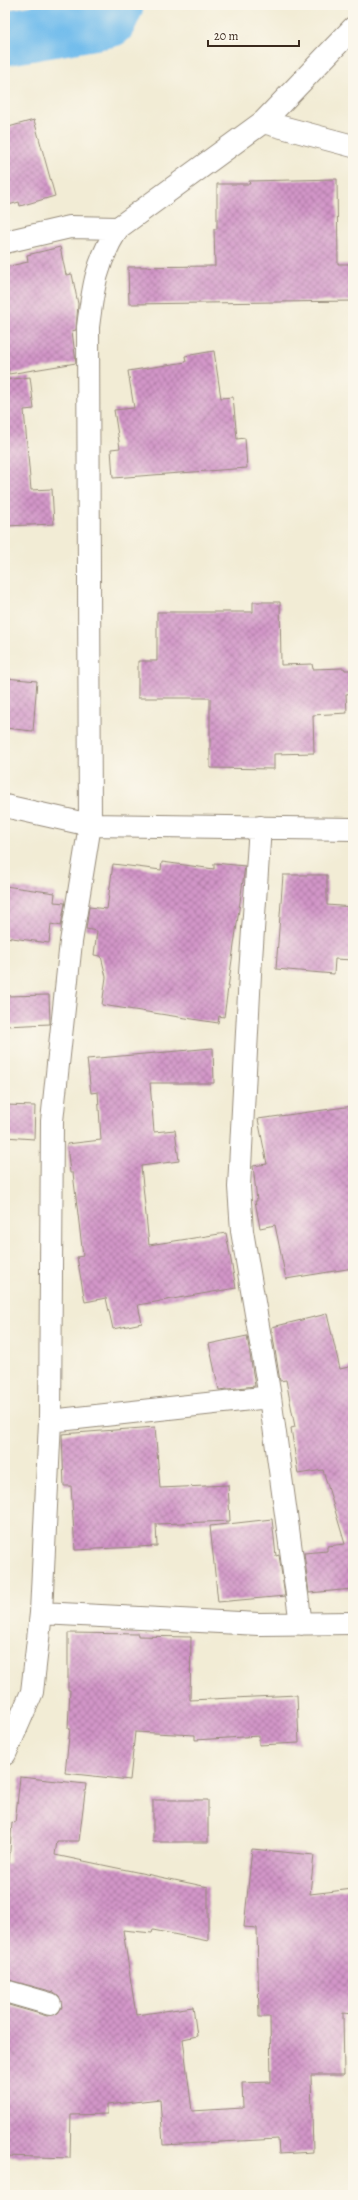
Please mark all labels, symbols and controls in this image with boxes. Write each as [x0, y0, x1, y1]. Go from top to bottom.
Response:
scale bar [208, 22, 299, 48]
text: 20 m [214, 28, 238, 44]

